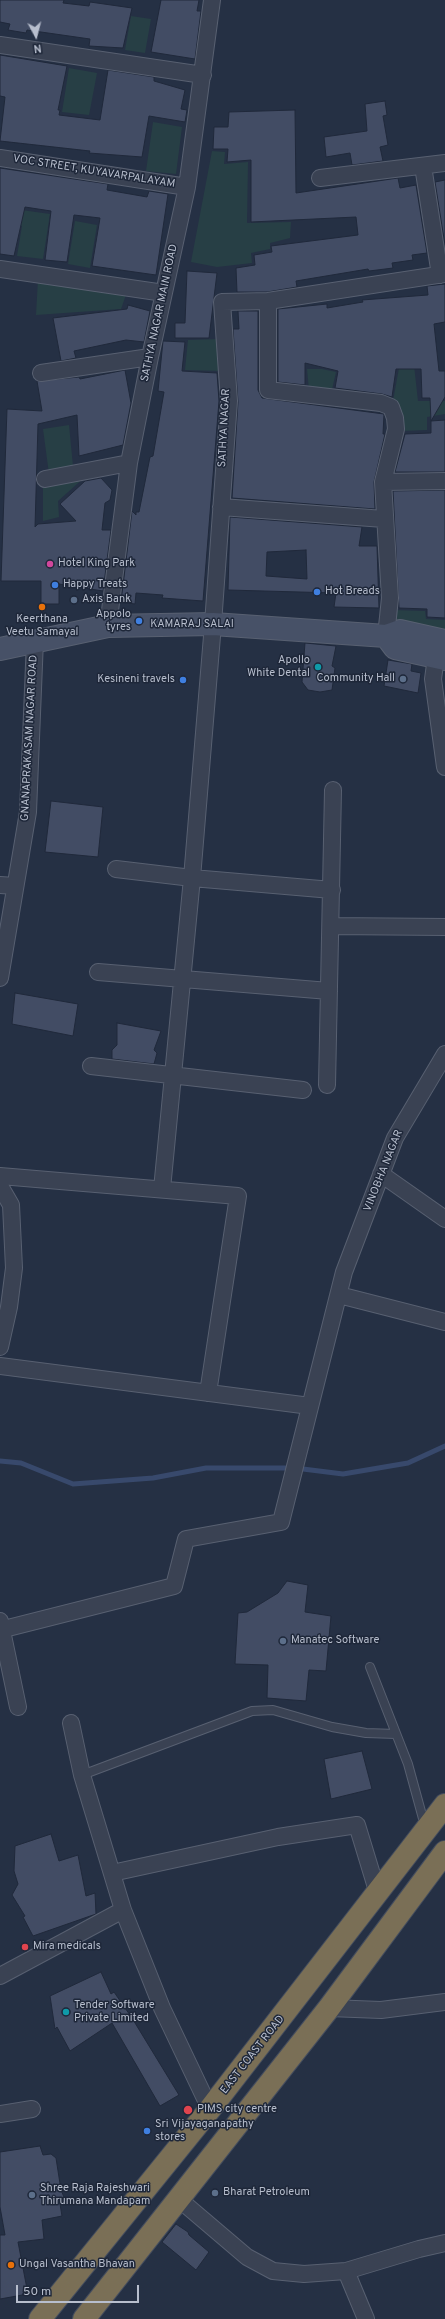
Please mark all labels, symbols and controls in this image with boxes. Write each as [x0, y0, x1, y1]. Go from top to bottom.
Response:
north arrow [16, 16, 56, 56]
text: N [33, 40, 42, 55]
street label: VOC STREET, KUYAVARPALAYAM [12, 153, 176, 191]
street label: SATHYA NAGAR MAIN ROAD [139, 243, 181, 383]
street label: SATHYA NAGAR [216, 388, 234, 468]
place label: Hotel King Park [58, 557, 135, 571]
marker: Hotel King Park [45, 559, 55, 569]
place label: Happy Treats [63, 578, 127, 592]
marker: Happy Treats [50, 580, 60, 590]
place label: Hot Breads [325, 585, 380, 599]
marker: Hot Breads [312, 587, 322, 597]
place label: Axis Bank [82, 593, 131, 607]
marker: Axis Bank [69, 595, 79, 605]
marker: Keerthana Veetu Samayal [37, 602, 47, 612]
place label: Appolo tyres [96, 608, 131, 634]
place label: Keerthana Veetu Samayal [6, 613, 78, 639]
marker: Appolo tyres [134, 616, 144, 626]
street label: KAMARAJ SALAI [150, 618, 234, 632]
place label: Apollo White Dental [247, 654, 310, 680]
street label: GNANAPRAKASAM NAGAR ROAD [19, 655, 41, 821]
marker: Apollo White Dental [313, 662, 323, 672]
place label: Community Hall [316, 672, 395, 686]
place label: Kesineni travels [97, 673, 175, 687]
marker: Community Hall [398, 674, 408, 684]
marker: Kesineni travels [178, 675, 188, 685]
street label: VINOBHA NAGAR [362, 1128, 406, 1214]
place label: Manatec Software [291, 1634, 379, 1648]
marker: Manatec Software [278, 1636, 288, 1646]
place label: Mira medicals [33, 1940, 101, 1954]
marker: Mira medicals [20, 1942, 30, 1952]
place label: Tender Software Private Limited [74, 1999, 155, 2025]
marker: Tender Software Private Limited [61, 2007, 71, 2017]
street label: EAST COAST ROAD [218, 2013, 288, 2097]
place label: PIMS city centre [197, 2103, 277, 2117]
marker: PIMS city centre [182, 2104, 194, 2116]
place label: Sri Vijayaganapathy stores [155, 2118, 254, 2144]
marker: Sri Vijayaganapathy stores [142, 2126, 152, 2136]
place label: Shree Raja Rajeshwari Thirumana Mandapam [40, 2182, 150, 2208]
place label: Bharat Petroleum [223, 2186, 310, 2200]
marker: Bharat Petroleum [210, 2188, 220, 2198]
marker: Shree Raja Rajeshwari Thirumana Mandapam [27, 2190, 37, 2200]
place label: Ungal Vasantha Bhavan [19, 2258, 135, 2272]
marker: Ungal Vasantha Bhavan [6, 2260, 16, 2270]
scale bar [18, 2277, 141, 2303]
text: 50 m [23, 2284, 51, 2300]

